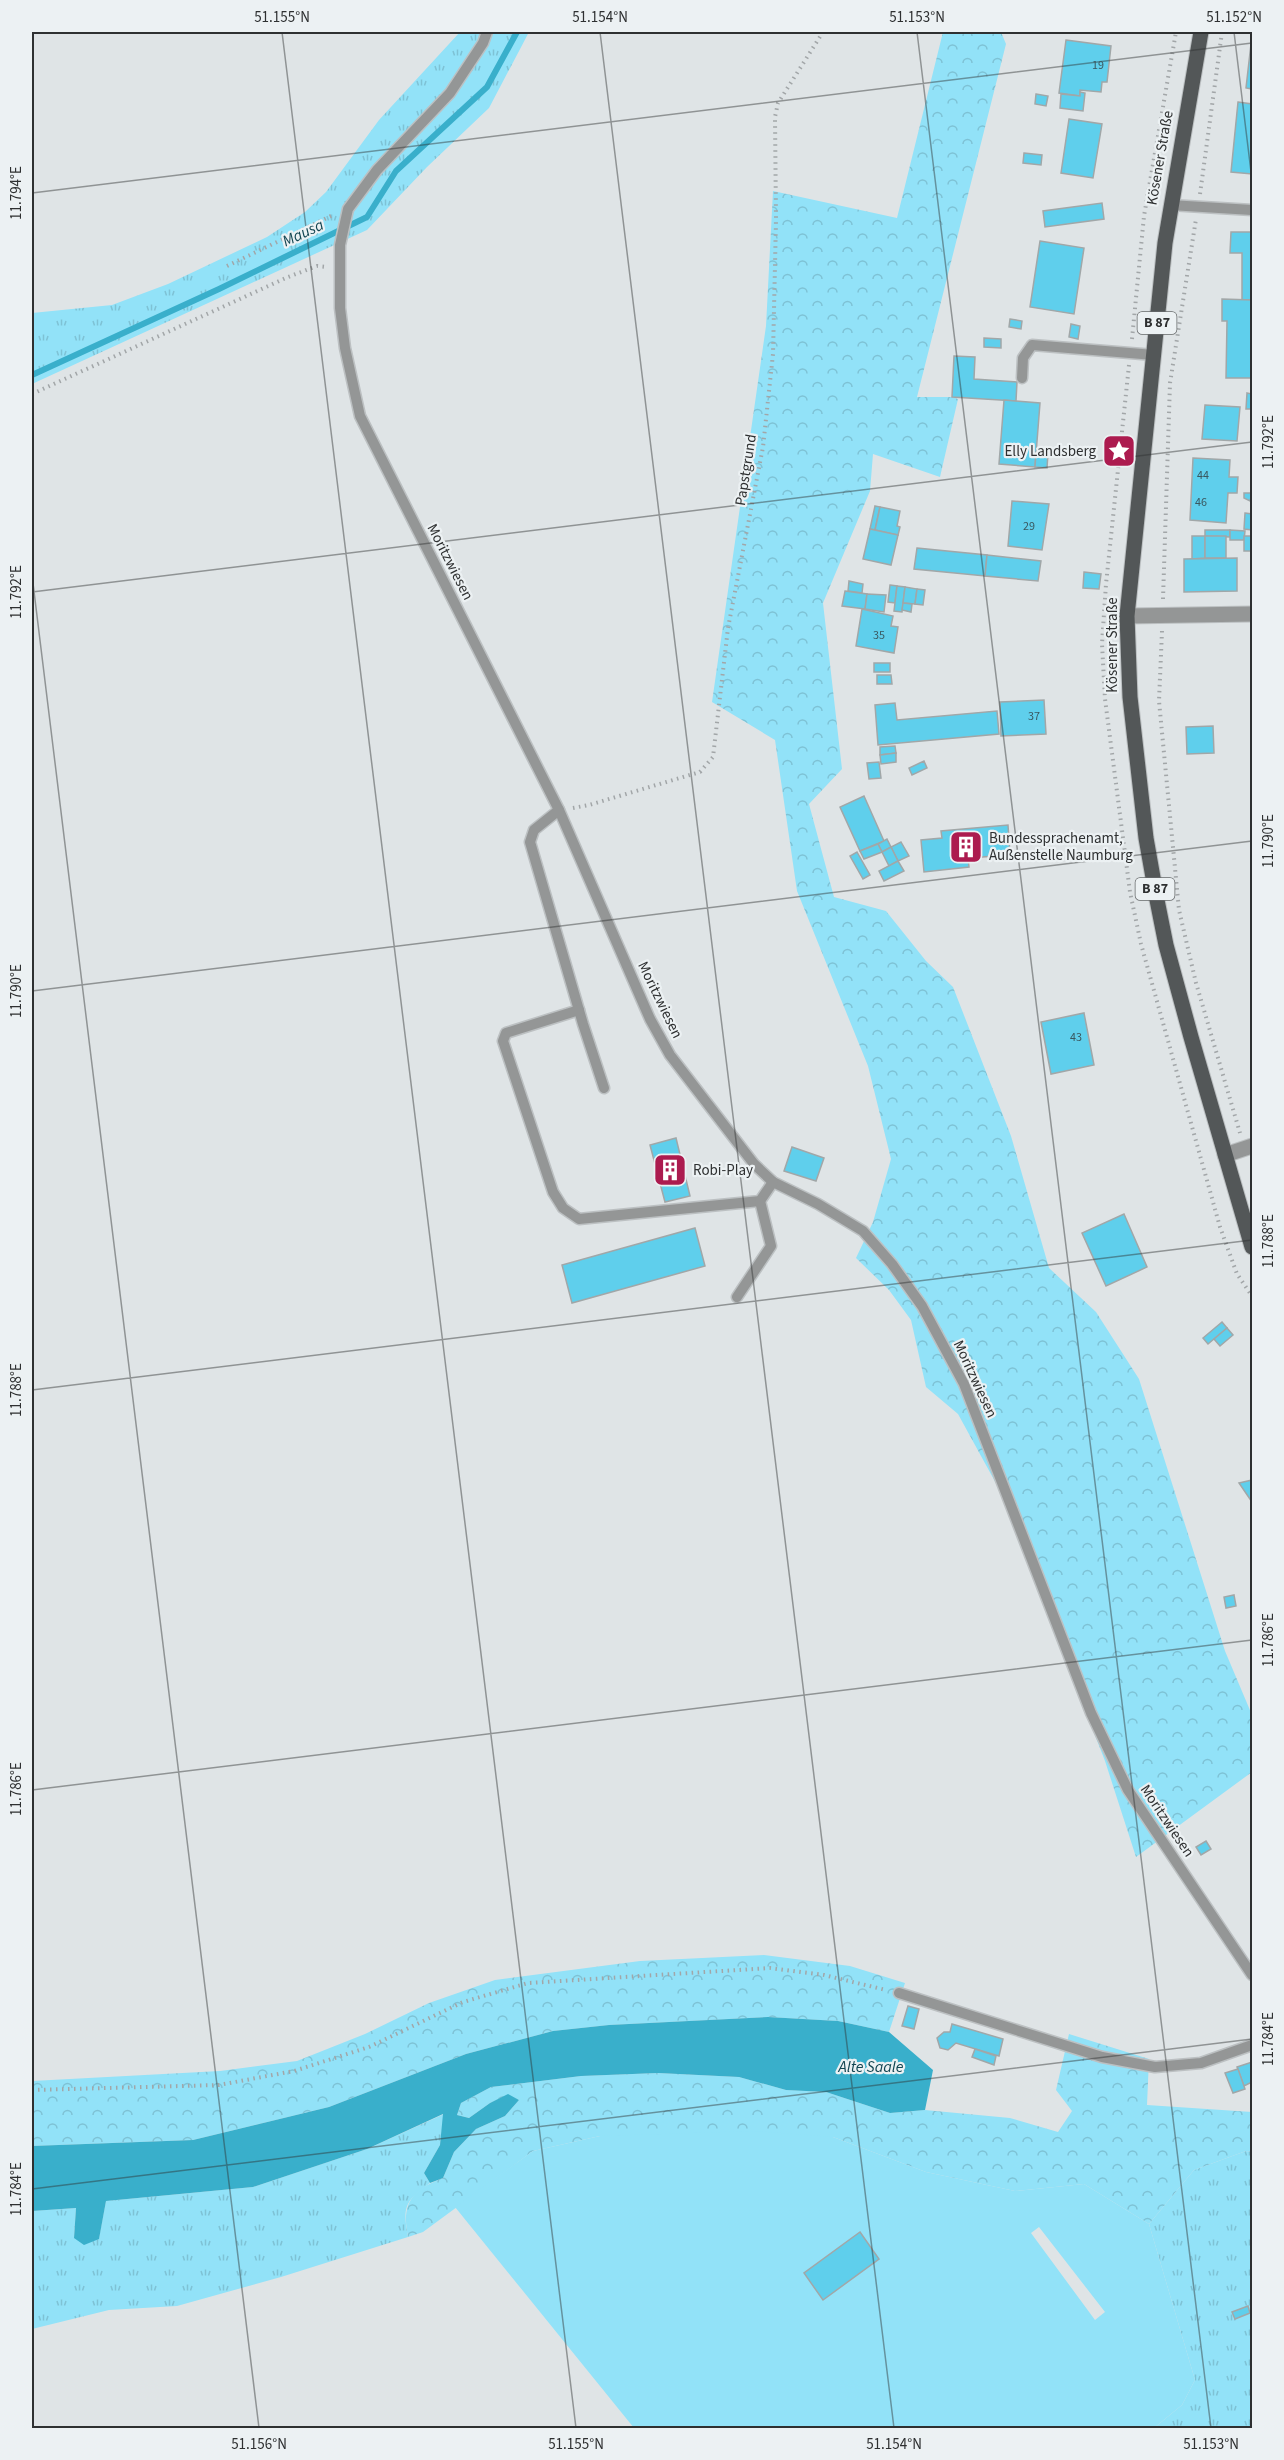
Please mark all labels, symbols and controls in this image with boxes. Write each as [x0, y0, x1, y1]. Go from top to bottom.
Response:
text: 51.155°N [254, 7, 310, 28]
text: 51.154°N [572, 7, 628, 28]
text: 51.153°N [889, 7, 945, 28]
text: 51.152°N [1206, 7, 1262, 28]
house number: 19 [1092, 57, 1104, 74]
street label: Kösener Straße [1141, 109, 1179, 207]
text: 11.794°E [6, 166, 27, 220]
water label: Mausa [279, 214, 328, 252]
road number: B 87 [1138, 312, 1176, 334]
text: 11.792°E [1258, 415, 1279, 469]
street label: Papstgrund [730, 433, 762, 507]
place icon: Elly Landsberg [1101, 433, 1137, 469]
place label: Elly Landsberg [1004, 441, 1096, 462]
house number: 44 [1197, 467, 1209, 484]
house number: 46 [1195, 494, 1207, 511]
house number: 29 [1023, 518, 1035, 535]
street label: Moritzwiesen [422, 520, 478, 604]
text: 11.792°E [6, 565, 27, 619]
street label: Kösener Straße [1102, 597, 1123, 693]
house number: 35 [873, 627, 885, 644]
house number: 37 [1028, 708, 1040, 725]
text: 11.790°E [1258, 814, 1279, 868]
place label: Bundessprachenamt, Außenstelle Naumburg [989, 828, 1133, 866]
building icon: Bundessprachenamt, Außenstelle Naumburg [948, 829, 984, 865]
road number: B 87 [1136, 878, 1174, 900]
street label: Moritzwiesen [632, 958, 688, 1042]
text: 11.790°E [6, 964, 27, 1018]
house number: 43 [1070, 1029, 1082, 1046]
building icon: Robi-Play [652, 1152, 688, 1188]
place label: Robi-Play [693, 1160, 753, 1181]
text: 11.788°E [1258, 1214, 1279, 1268]
street label: Moritzwiesen [948, 1337, 1002, 1421]
text: 11.788°E [6, 1363, 27, 1417]
text: 11.786°E [1258, 1613, 1279, 1667]
text: 11.786°E [6, 1762, 27, 1816]
street label: Moritzwiesen [1135, 1781, 1199, 1861]
text: 11.784°E [1258, 2012, 1279, 2066]
water label: Alte Saale [838, 2056, 904, 2078]
text: 11.784°E [6, 2162, 27, 2216]
text: 51.156°N [231, 2434, 287, 2455]
text: 51.155°N [548, 2434, 604, 2455]
text: 51.154°N [866, 2434, 922, 2455]
text: 51.153°N [1183, 2434, 1239, 2455]

